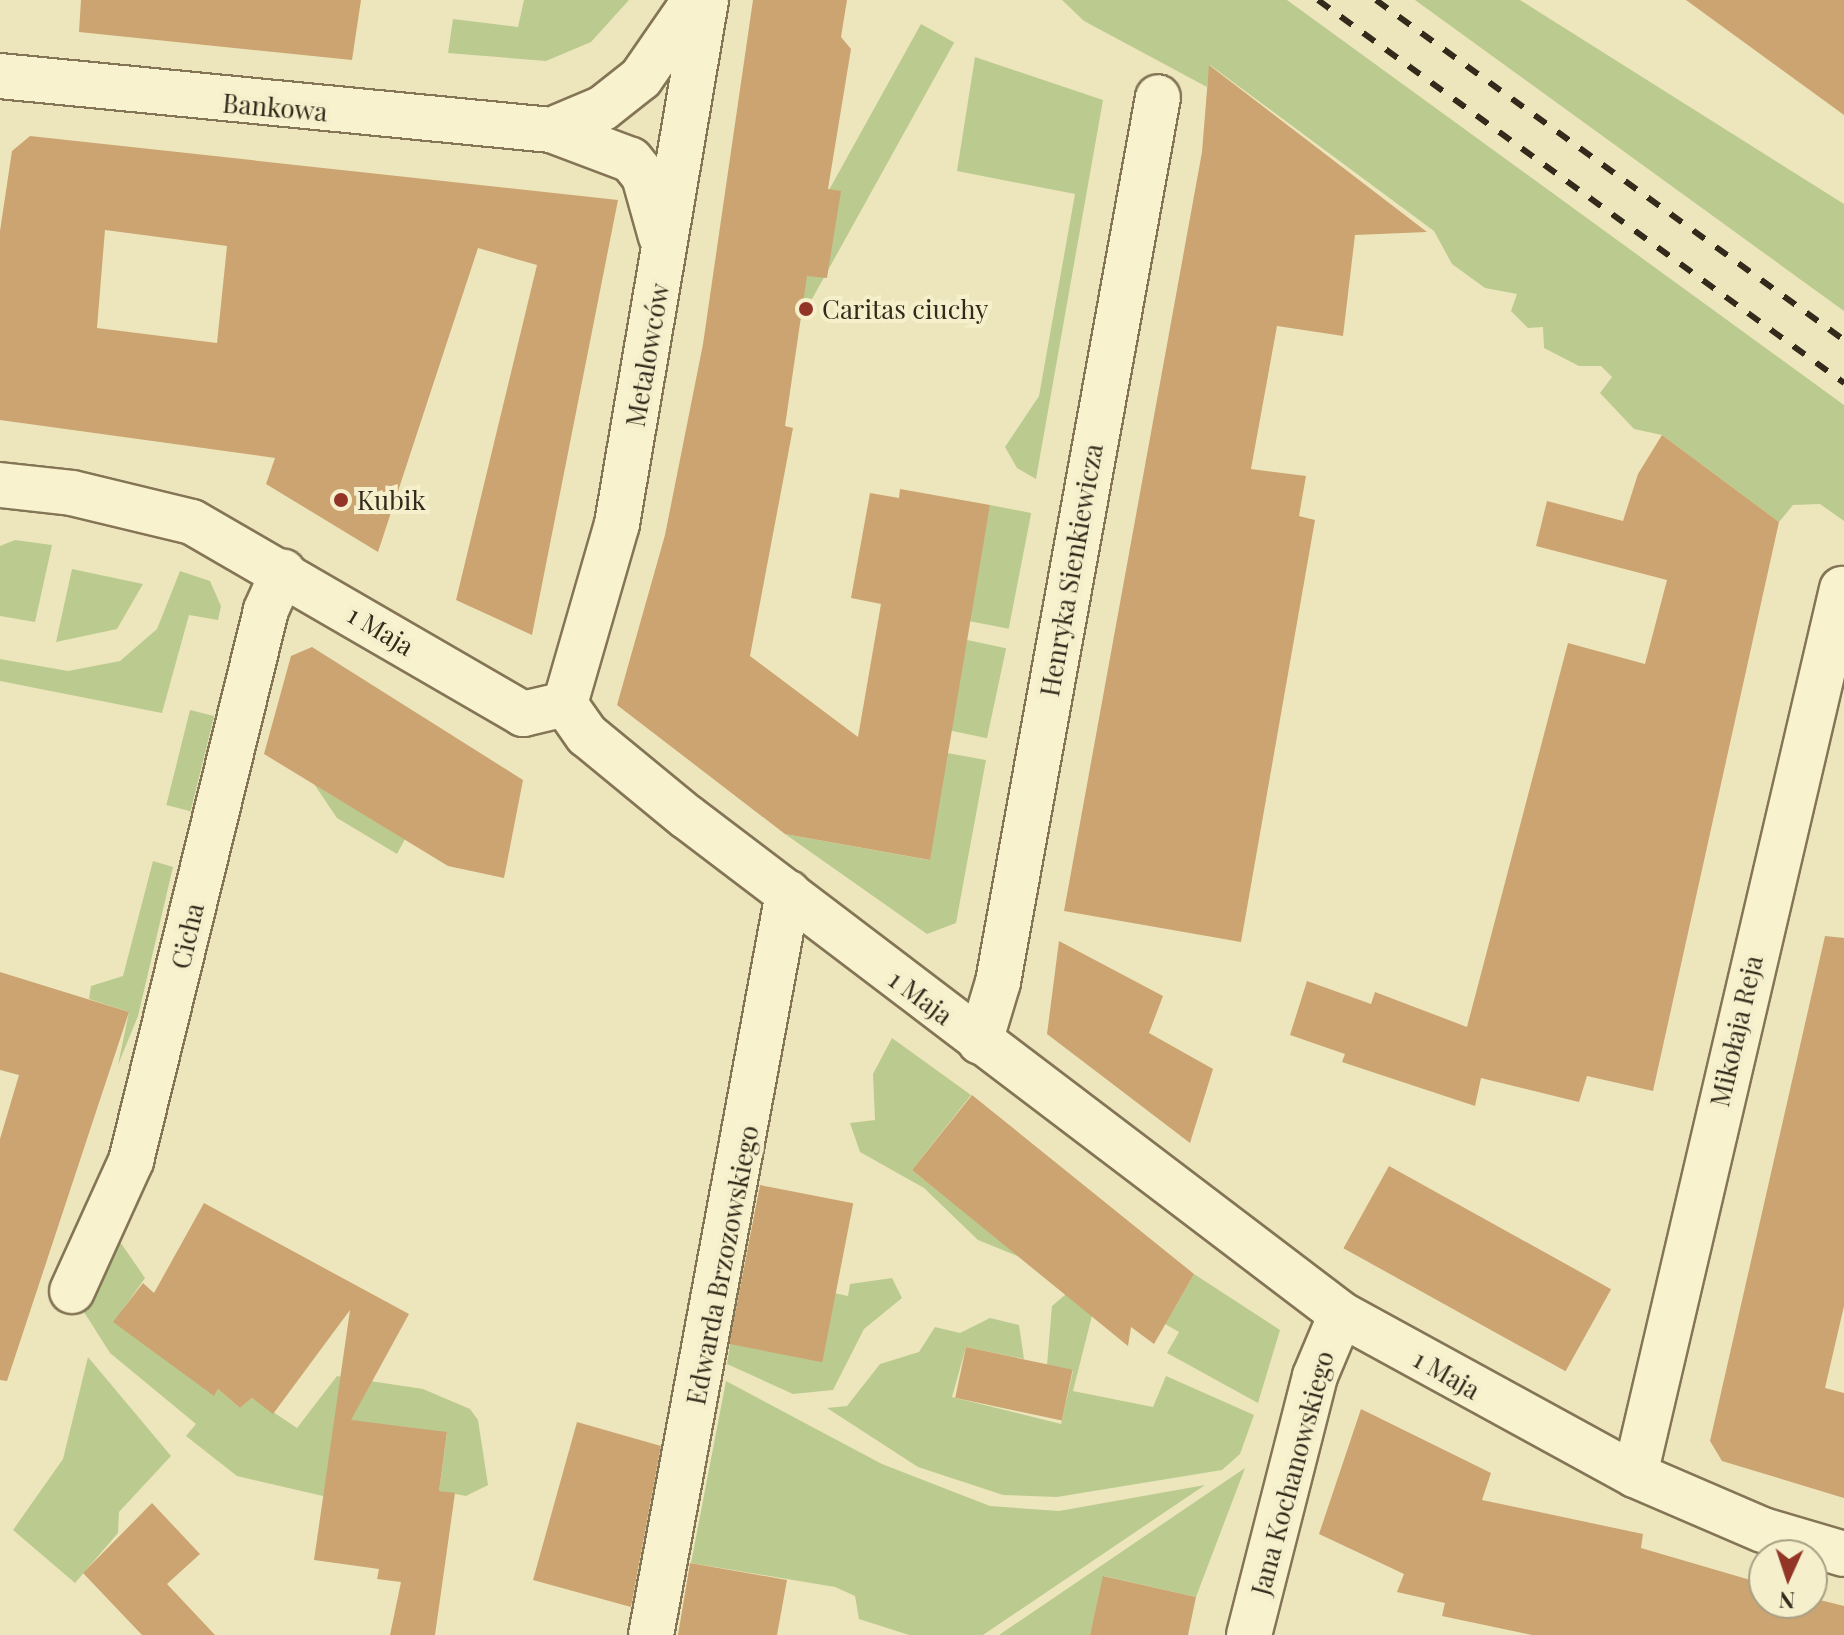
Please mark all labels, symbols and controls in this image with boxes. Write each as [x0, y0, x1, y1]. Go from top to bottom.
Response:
street label: Bankowa [221, 87, 329, 127]
street label: Metalowców [619, 281, 675, 429]
place label: Caritas ciuchy [822, 293, 988, 325]
marker: Caritas ciuchy [797, 300, 815, 318]
street label: Henryka Sienkiewicza [1033, 441, 1109, 699]
place label: Kubik [357, 484, 426, 516]
marker: Kubik [332, 491, 350, 509]
street label: 1 Maja [342, 598, 420, 662]
street label: Cicha [164, 900, 210, 972]
street label: Mikołaja Reja [1703, 952, 1769, 1110]
street label: 1 Maja [883, 963, 959, 1031]
street label: Edwarda Brzozowskiego [680, 1122, 764, 1408]
street label: 1 Maja [1408, 1343, 1486, 1405]
street label: Jana Kochanowskiego [1244, 1347, 1340, 1599]
north arrow [1748, 1539, 1828, 1619]
text: N [1778, 1586, 1796, 1616]

